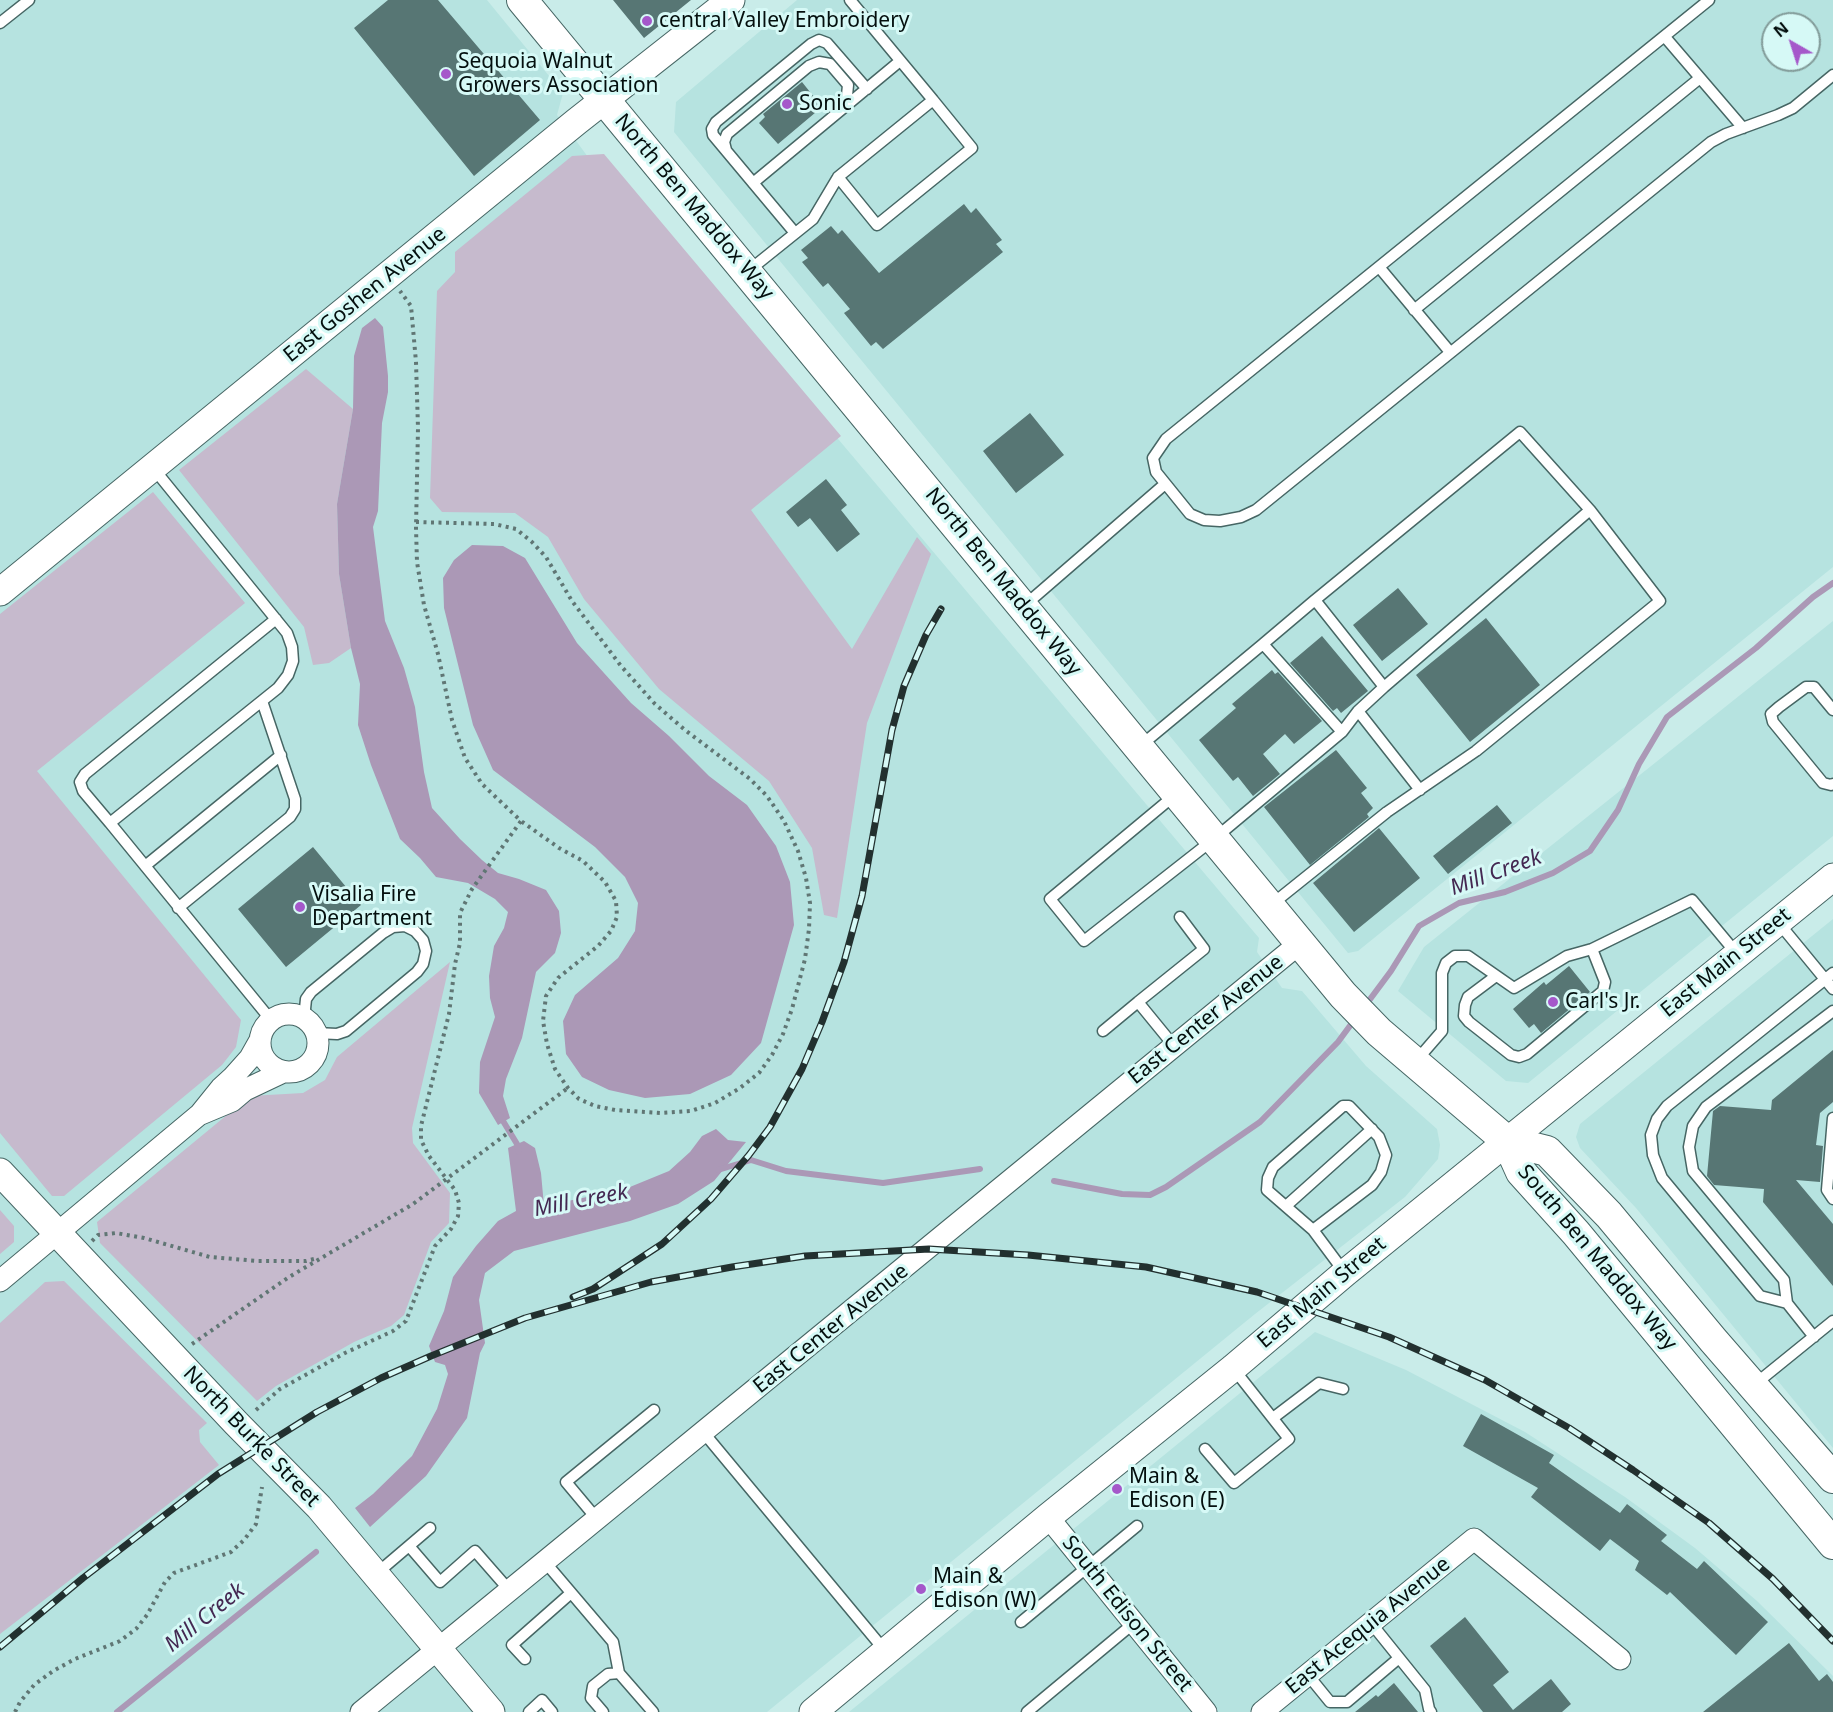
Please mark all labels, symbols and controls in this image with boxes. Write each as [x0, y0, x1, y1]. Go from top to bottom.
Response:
place label: central Valley Embroidery [659, 8, 910, 34]
north arrow [1761, 12, 1821, 72]
marker: central Valley Embroidery [640, 14, 654, 28]
text: N [1769, 17, 1793, 42]
place label: Sequoia Walnut Growers Association [458, 49, 659, 99]
marker: Sequoia Walnut Growers Association [439, 67, 453, 81]
place label: Sonic [799, 91, 852, 117]
marker: Sonic [780, 97, 794, 111]
street label: North Ben Maddox Way [609, 109, 779, 305]
street label: East Goshen Avenue [279, 222, 451, 368]
street label: North Ben Maddox Way [919, 483, 1087, 681]
water label: Mill Creek [1447, 844, 1545, 902]
place label: Visalia Fire Department [312, 882, 432, 932]
marker: Visalia Fire Department [293, 900, 307, 914]
street label: East Main Street [1656, 903, 1796, 1023]
street label: East Center Avenue [1123, 950, 1289, 1090]
place label: Carl's Jr. [1565, 989, 1640, 1015]
marker: Carl's Jr. [1546, 995, 1560, 1009]
street label: South Ben Maddox Way [1512, 1160, 1682, 1356]
water label: Mill Creek [532, 1179, 630, 1223]
street label: East Main Street [1253, 1232, 1391, 1354]
street label: East Center Avenue [748, 1259, 914, 1399]
street label: North Burke Street [177, 1361, 325, 1513]
place label: Main & Edison (E) [1129, 1464, 1224, 1514]
marker: Main & Edison (E) [1110, 1482, 1124, 1496]
street label: South Edison Street [1056, 1531, 1198, 1697]
street label: East Acequia Avenue [1281, 1552, 1455, 1700]
place label: Main & Edison (W) [933, 1564, 1036, 1614]
water label: Mill Creek [160, 1578, 250, 1658]
marker: Main & Edison (W) [914, 1582, 928, 1596]

